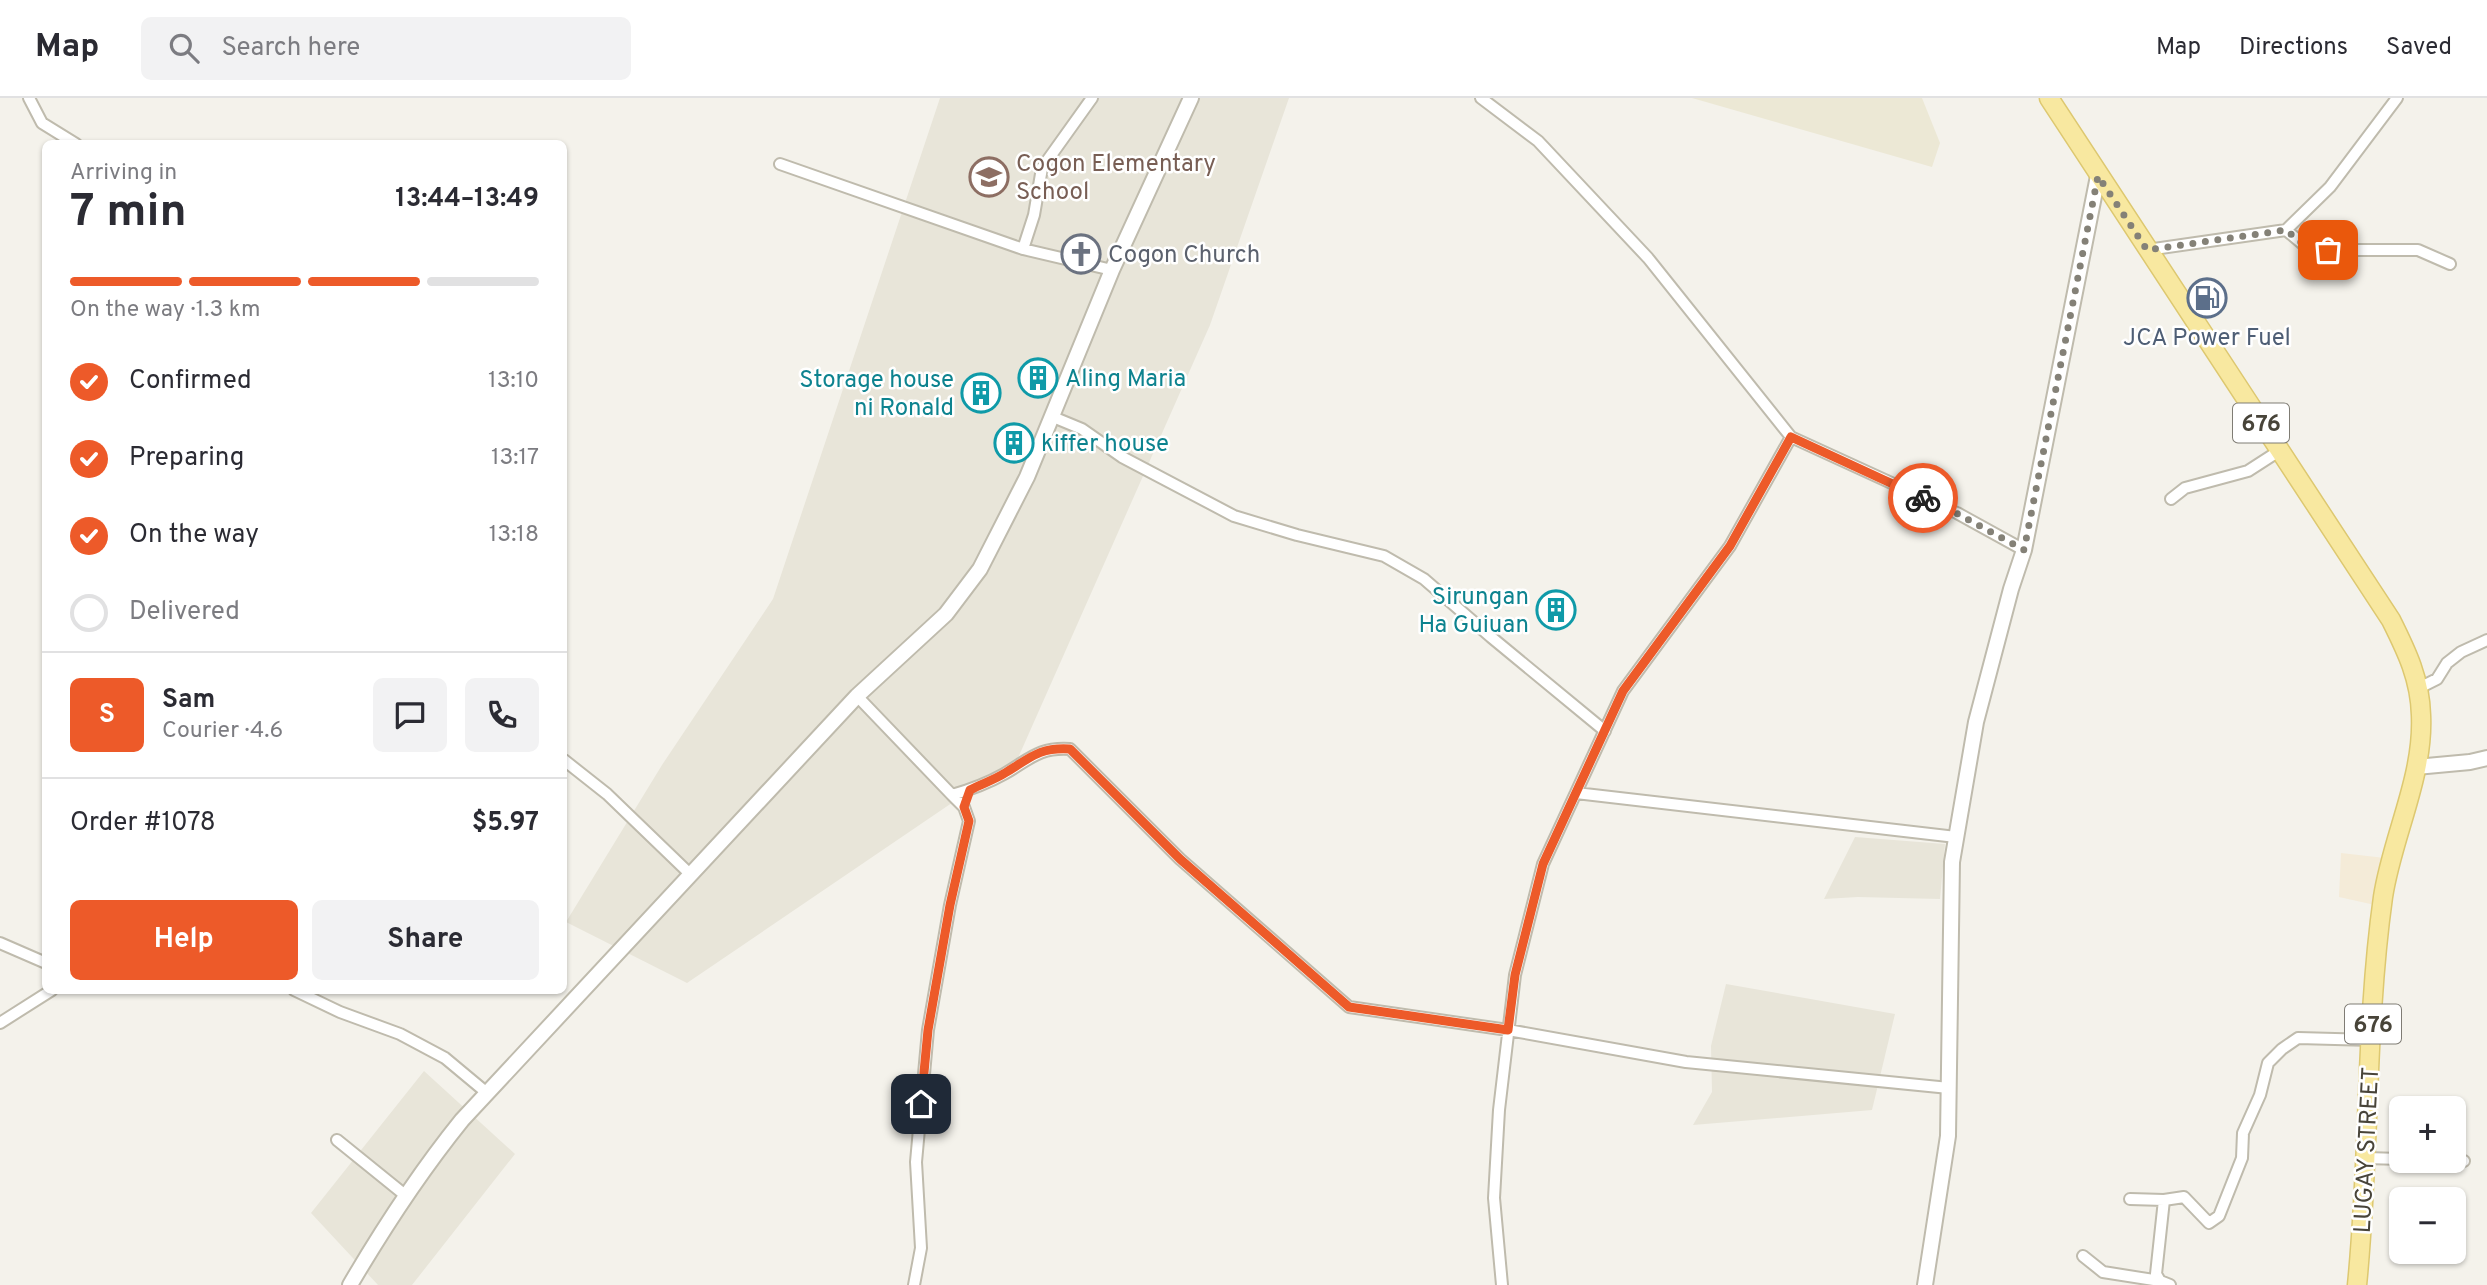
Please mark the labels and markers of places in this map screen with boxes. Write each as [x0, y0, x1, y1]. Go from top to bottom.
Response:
place label: Cogon Elementary School [1016, 150, 1216, 208]
school or university icon: Cogon Elementary School [968, 156, 1010, 198]
pin [2298, 220, 2358, 280]
church icon: Cogon Church [1060, 233, 1102, 275]
place label: Cogon Church [1108, 241, 1260, 271]
fuel station icon: JCA Power Fuel [2186, 277, 2228, 319]
place label: JCA Power Fuel [2123, 324, 2291, 354]
building icon: Aling Maria [1017, 357, 1059, 399]
place label: Aling Maria [1065, 365, 1186, 395]
place label: Storage house ni Ronald [799, 366, 954, 424]
building icon: Storage house ni Ronald [960, 372, 1002, 414]
building icon: kiffer house [993, 422, 1035, 464]
place label: kiffer house [1041, 430, 1169, 460]
place label: Sirungan Ha Guiuan [1418, 583, 1529, 641]
building icon: Sirungan Ha Guiuan [1535, 589, 1577, 631]
pin [891, 1074, 951, 1134]

